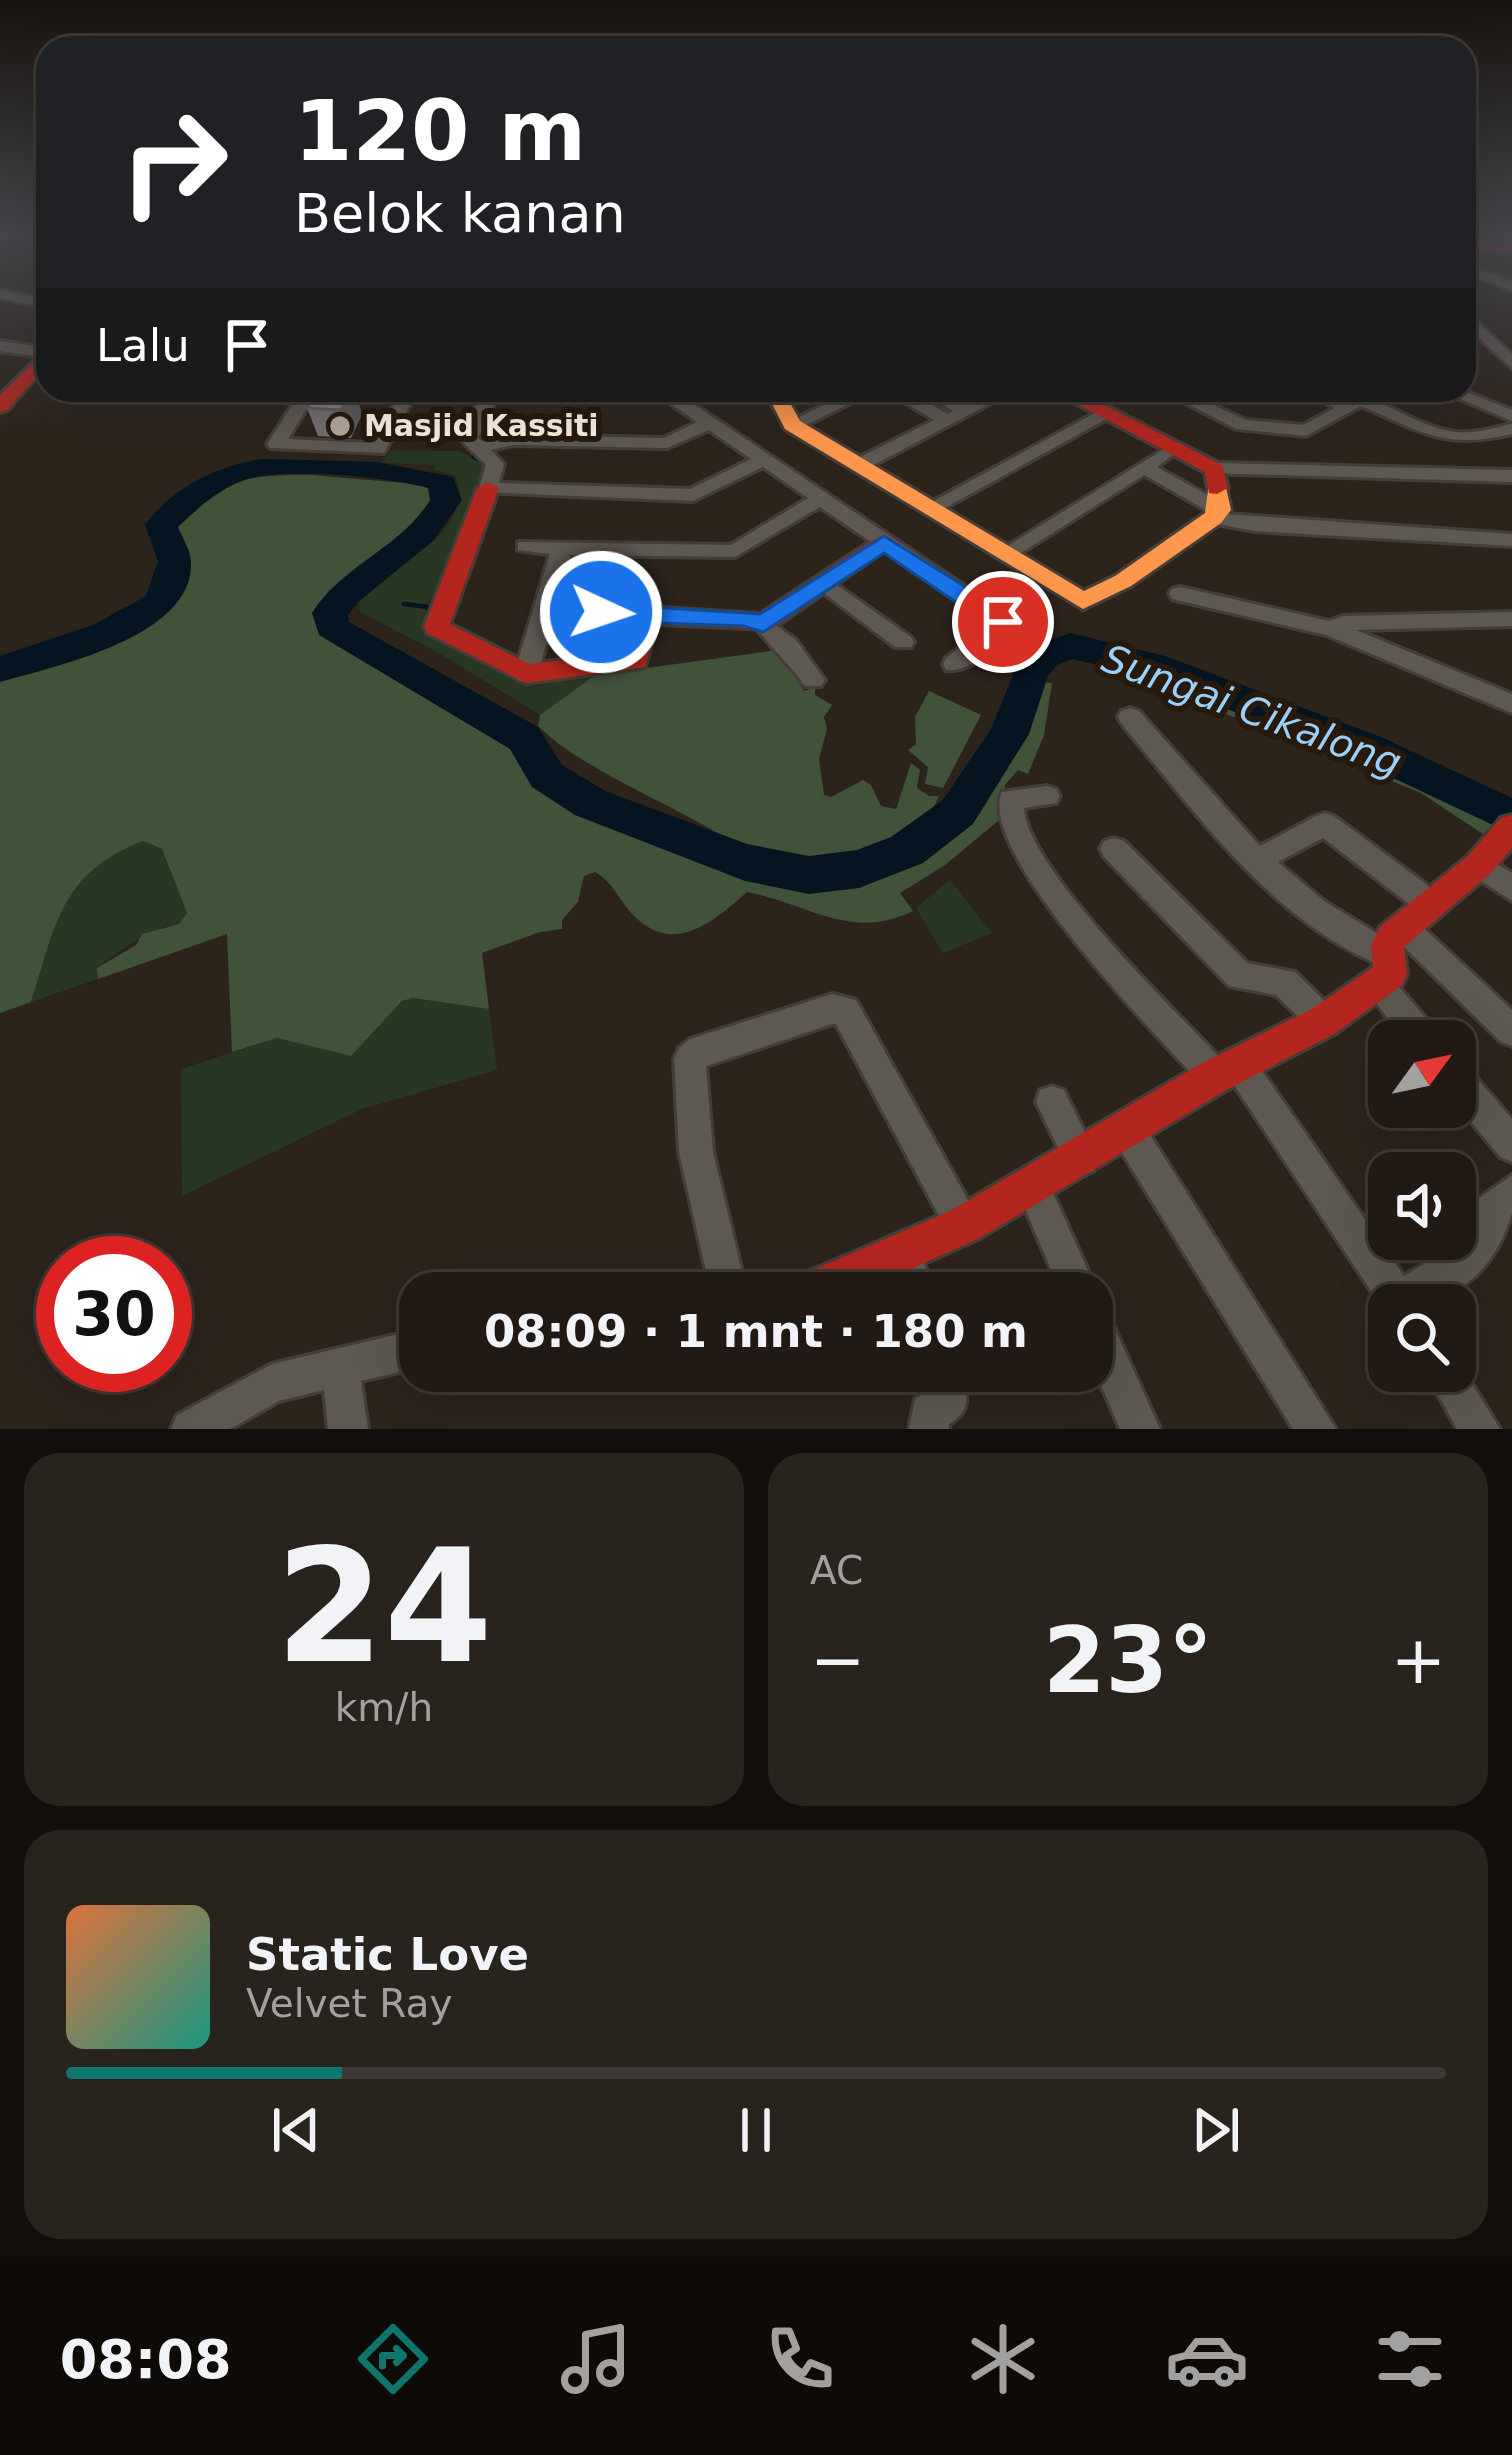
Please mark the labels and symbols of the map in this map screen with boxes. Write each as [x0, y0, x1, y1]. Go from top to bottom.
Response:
place label: Masjid Kassiti [364, 408, 599, 443]
marker: Masjid Kassiti [327, 413, 353, 439]
position arrow [538, 549, 664, 675]
pin [952, 571, 1054, 673]
water label: Sungai Cikalong [1096, 635, 1407, 785]
north arrow [1368, 1020, 1476, 1128]
speed limit sign: 30 [36, 1236, 192, 1392]

